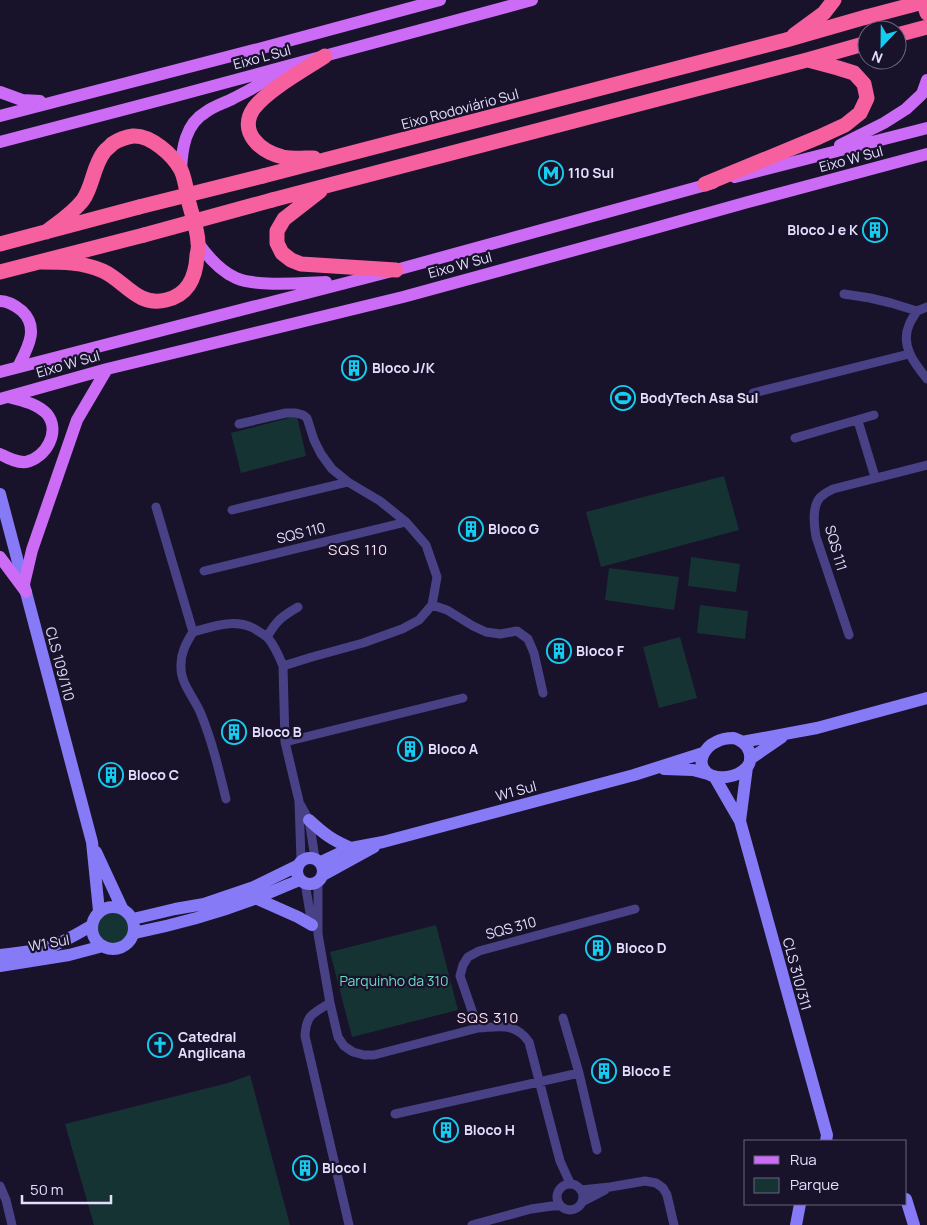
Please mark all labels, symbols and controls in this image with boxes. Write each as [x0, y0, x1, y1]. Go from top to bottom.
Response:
north arrow [857, 20, 907, 70]
street label: Eixo L Sul [231, 40, 293, 73]
text: N [869, 47, 885, 68]
street label: Eixo Rodoviário Sul [399, 84, 521, 133]
street label: Eixo W Sul [817, 141, 885, 176]
metro station icon: 110 Sul [538, 160, 564, 186]
place label: 110 Sul [568, 163, 614, 182]
building icon: Bloco J e K [862, 217, 888, 243]
place label: Bloco J e K [787, 220, 859, 239]
street label: Eixo W Sul [426, 247, 494, 282]
street label: Eixo W Sul [34, 345, 102, 382]
building icon: Bloco J/K [341, 355, 367, 381]
place label: Bloco J/K [372, 358, 436, 377]
sports icon: BodyTech Asa Sul [610, 385, 636, 411]
place label: BodyTech Asa Sul [640, 388, 759, 407]
building icon: Bloco G [458, 516, 484, 542]
street label: SQS 110 [274, 517, 327, 548]
place label: Bloco G [488, 519, 539, 538]
street label: SQS 111 [821, 523, 852, 573]
district label: SQS 110 [328, 539, 388, 560]
street label: CLS 109/110 [41, 625, 80, 703]
building icon: Bloco F [546, 638, 572, 664]
place label: Bloco F [576, 641, 625, 660]
building icon: Bloco B [221, 719, 247, 745]
place label: Bloco B [252, 722, 302, 741]
building icon: Bloco A [397, 736, 423, 762]
place label: Bloco A [428, 739, 479, 758]
building icon: Bloco C [98, 762, 124, 788]
place label: Bloco C [128, 765, 179, 784]
street label: W1 Sul [493, 776, 538, 805]
street label: SQS 310 [483, 912, 538, 943]
street label: W1 Sul [27, 930, 71, 955]
building icon: Bloco D [585, 935, 611, 961]
street label: CLS 310/311 [779, 935, 816, 1012]
place label: Bloco D [616, 938, 667, 957]
park label: Parquinho da 310 [339, 971, 449, 990]
district label: SQS 310 [457, 1007, 519, 1028]
place label: Catedral Anglicana [178, 1027, 245, 1062]
church icon: Catedral Anglicana [147, 1032, 173, 1058]
building icon: Bloco E [591, 1058, 617, 1084]
place label: Bloco E [622, 1061, 671, 1080]
building icon: Bloco H [433, 1117, 459, 1143]
place label: Bloco H [464, 1120, 515, 1139]
legend [744, 1140, 907, 1205]
text: Rua [790, 1149, 817, 1170]
building icon: Bloco I [292, 1155, 318, 1181]
place label: Bloco I [322, 1158, 367, 1177]
scale bar [22, 1172, 111, 1204]
text: Parque [790, 1174, 839, 1195]
text: 50 m [30, 1179, 64, 1200]

